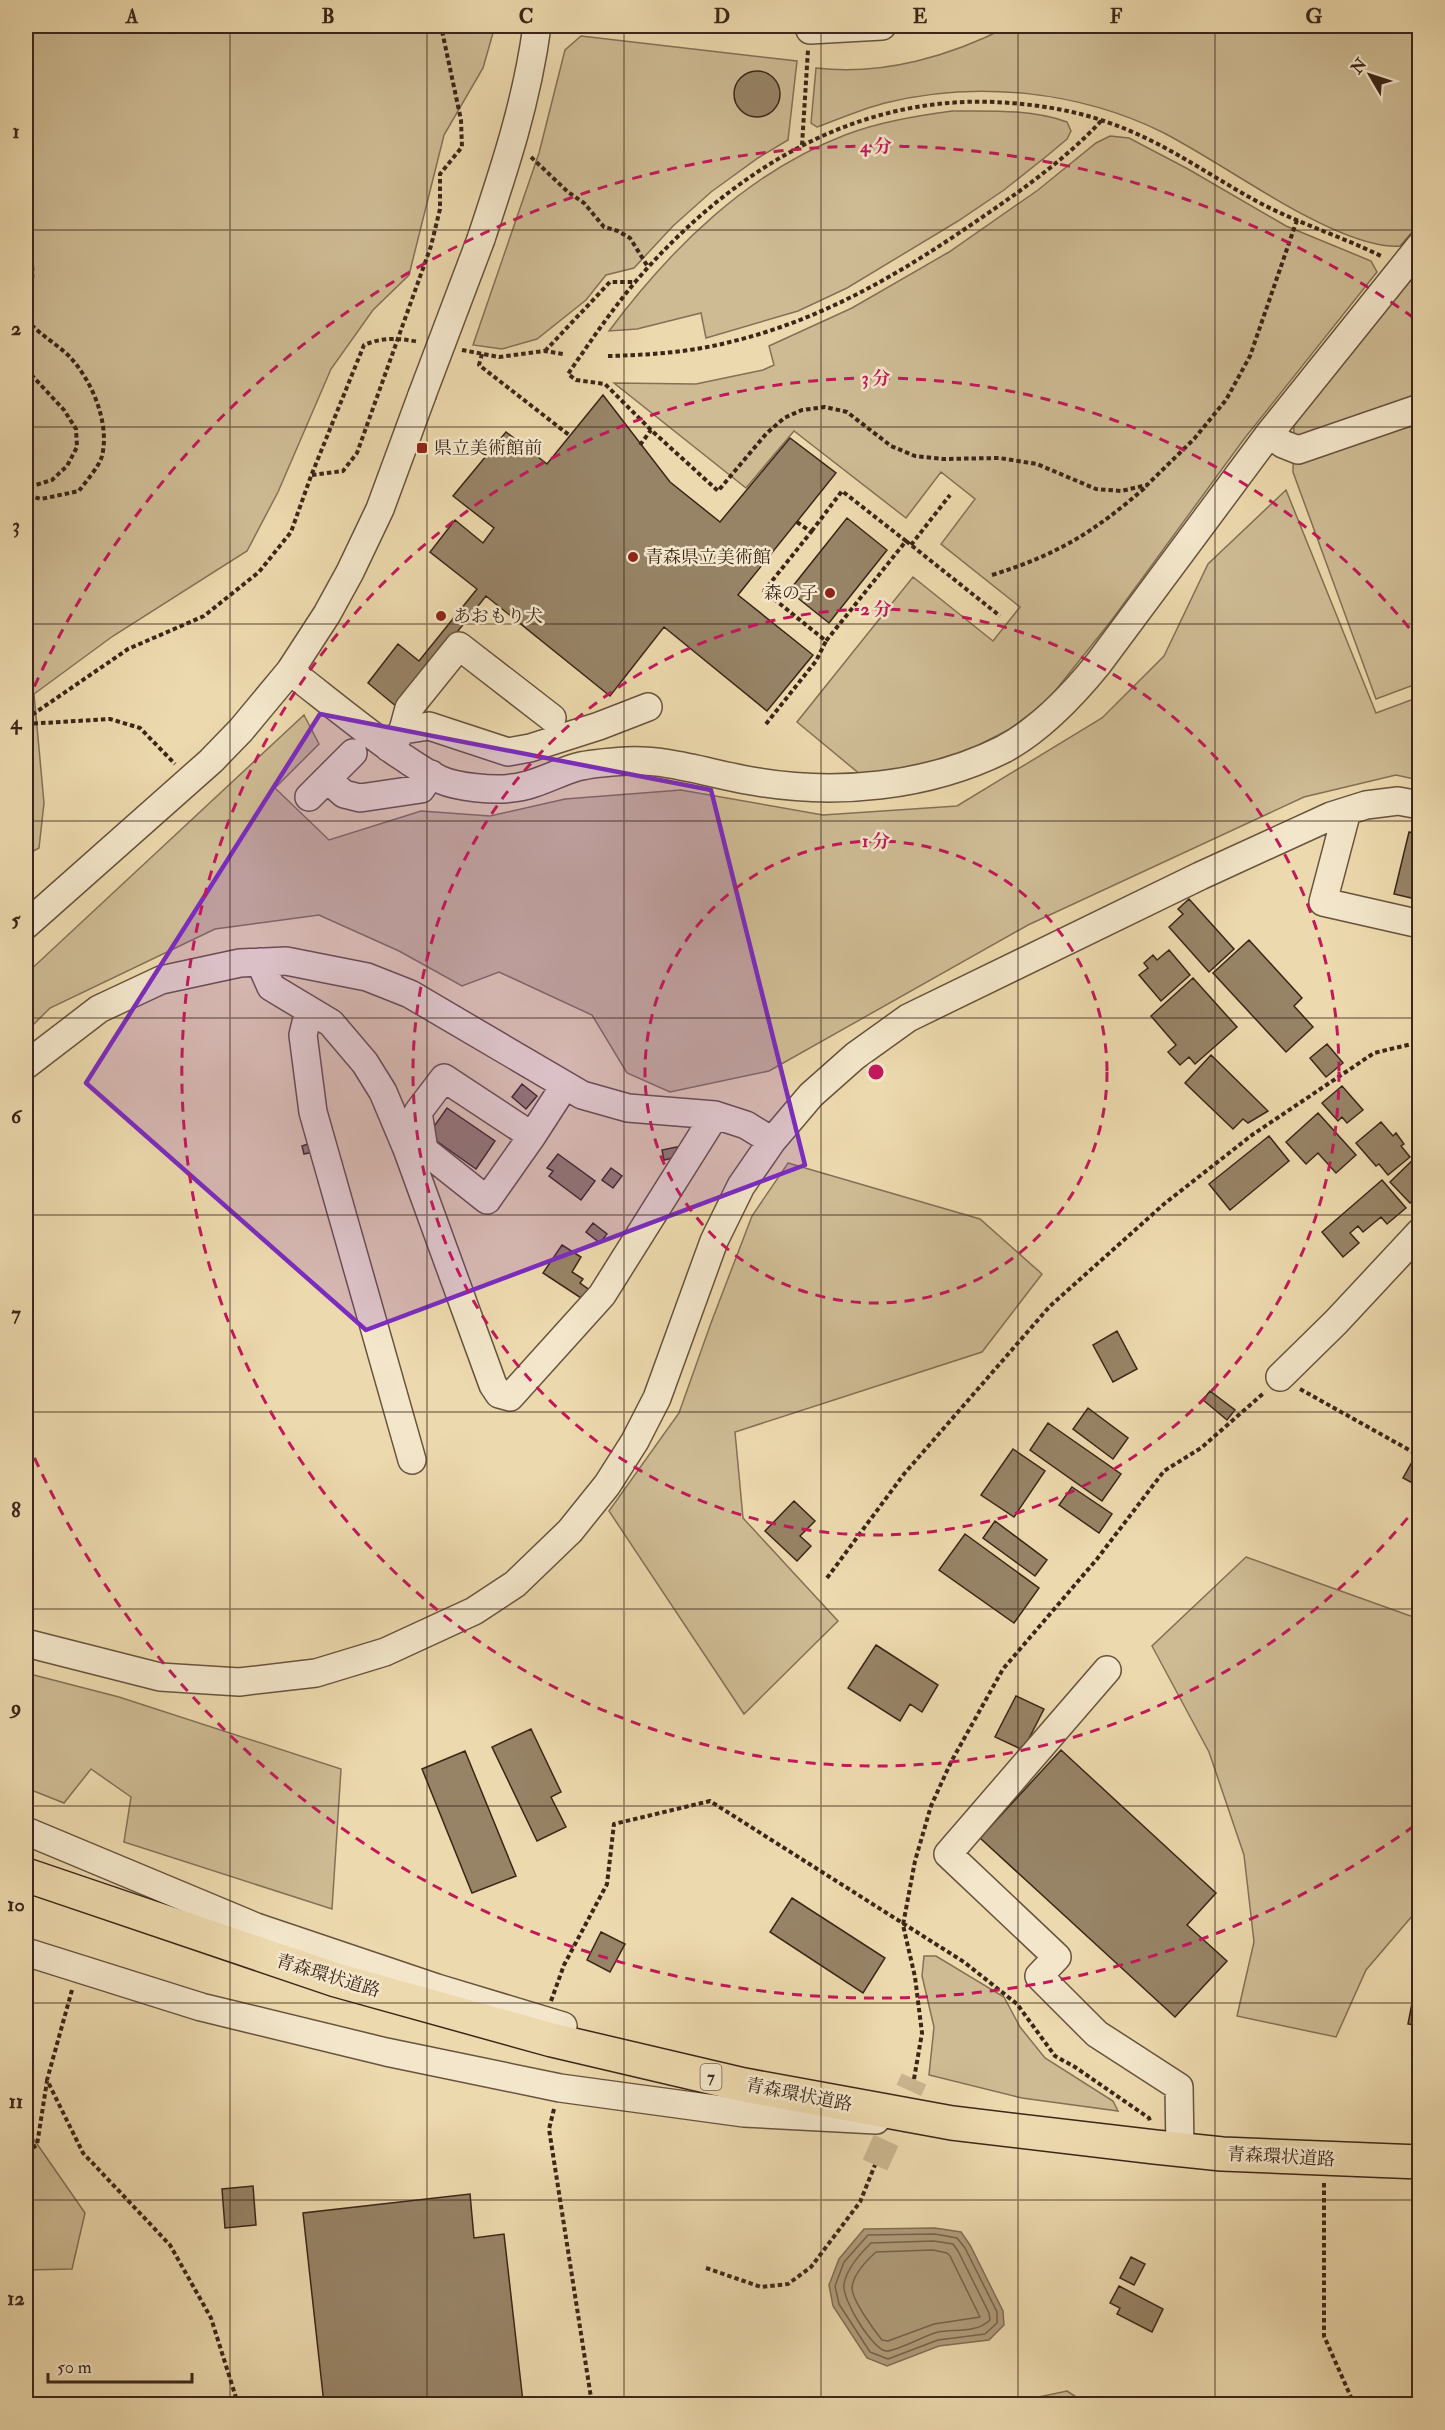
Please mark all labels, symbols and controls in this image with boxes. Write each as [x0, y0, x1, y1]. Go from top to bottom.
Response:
text: A [125, 4, 139, 29]
text: B [321, 4, 335, 29]
text: C [519, 4, 533, 29]
text: D [714, 4, 730, 29]
text: E [913, 4, 928, 29]
text: F [1110, 4, 1123, 29]
text: G [1306, 4, 1323, 29]
north arrow [1340, 45, 1400, 105]
text: N [1346, 54, 1372, 79]
text: 1 [12, 119, 20, 144]
text: 4 分 [859, 135, 892, 158]
text: 2 [11, 316, 21, 341]
text: 3 分 [862, 367, 890, 390]
place label: 県立美術館前 [434, 437, 542, 460]
marker: 県立美術館前 [415, 441, 429, 455]
text: 3 [12, 513, 20, 538]
place label: 青森県立美術館 [645, 546, 771, 569]
marker: 青森県立美術館 [626, 550, 640, 564]
place label: 森の子 [764, 582, 818, 605]
marker: 森の子 [823, 586, 837, 600]
text: 2 分 [861, 598, 891, 621]
place label: あおもり犬 [453, 605, 543, 628]
marker: あおもり犬 [434, 609, 448, 623]
text: 4 [10, 710, 23, 735]
text: 1 分 [862, 830, 890, 853]
text: 5 [12, 907, 22, 932]
centre of rings [866, 1062, 886, 1082]
text: 6 [11, 1104, 23, 1129]
text: 7 [11, 1301, 21, 1326]
text: 8 [11, 1498, 21, 1523]
text: 9 [9, 1695, 21, 1720]
text: 10 [7, 1892, 25, 1917]
street label: 青森環状道路 [273, 1949, 383, 2003]
road number: 7 [700, 2064, 722, 2090]
street label: 青森環状道路 [744, 2073, 854, 2117]
text: 11 [9, 2089, 23, 2114]
street label: 青森環状道路 [1226, 2143, 1336, 2171]
text: 12 [7, 2286, 25, 2311]
scale bar [48, 2346, 192, 2384]
text: 50 m [57, 2356, 92, 2379]

